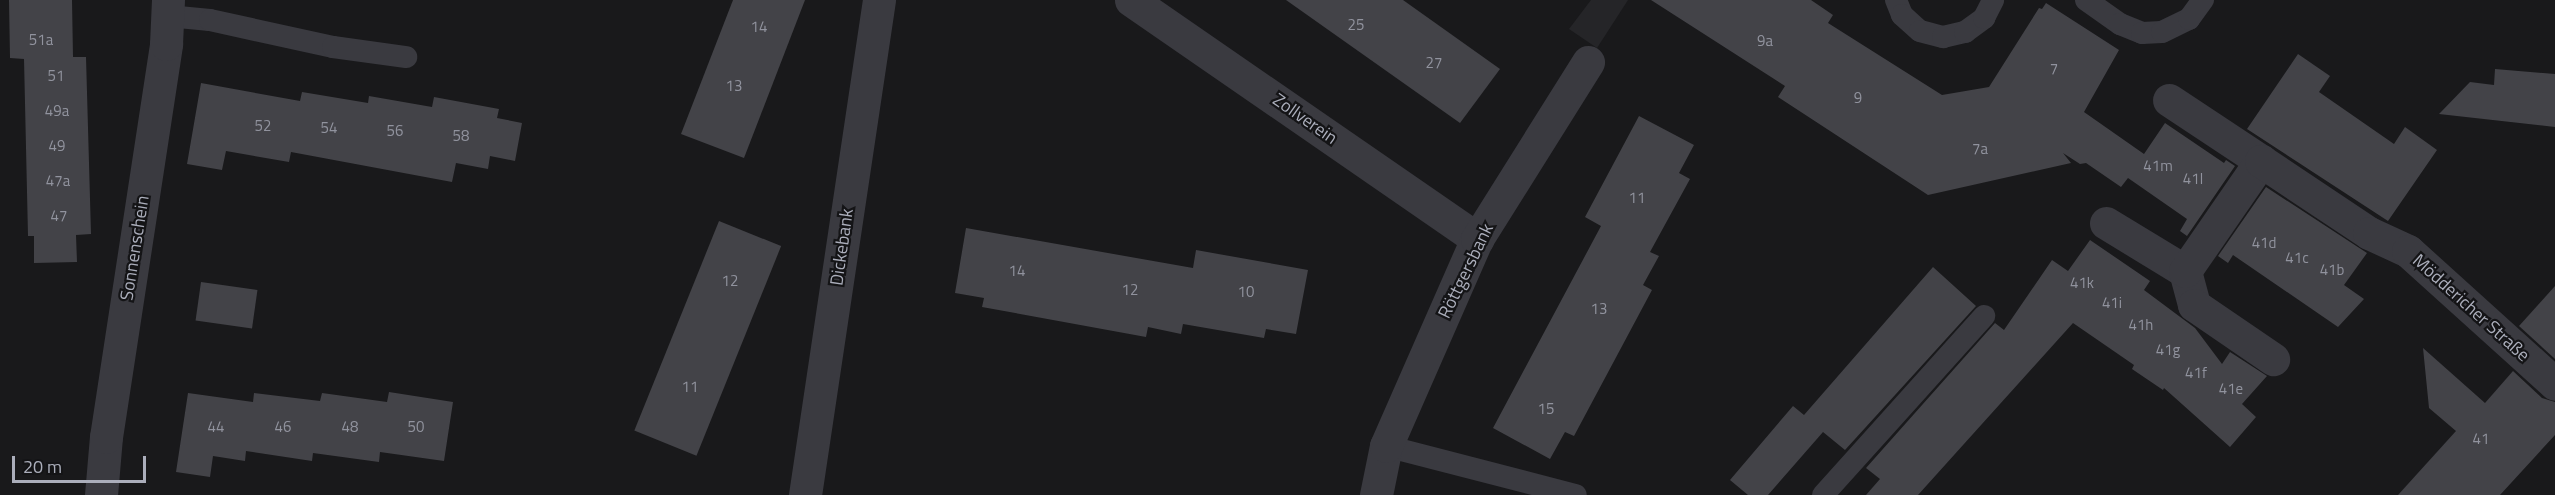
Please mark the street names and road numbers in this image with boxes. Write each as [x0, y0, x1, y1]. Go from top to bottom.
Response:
street label: Zollverein [1269, 89, 1341, 149]
street label: Sonnenschein [116, 194, 154, 302]
street label: Dickebank [826, 207, 858, 287]
street label: Röttgersbank [1434, 220, 1498, 322]
street label: Möddericher Straße [2408, 250, 2534, 366]

